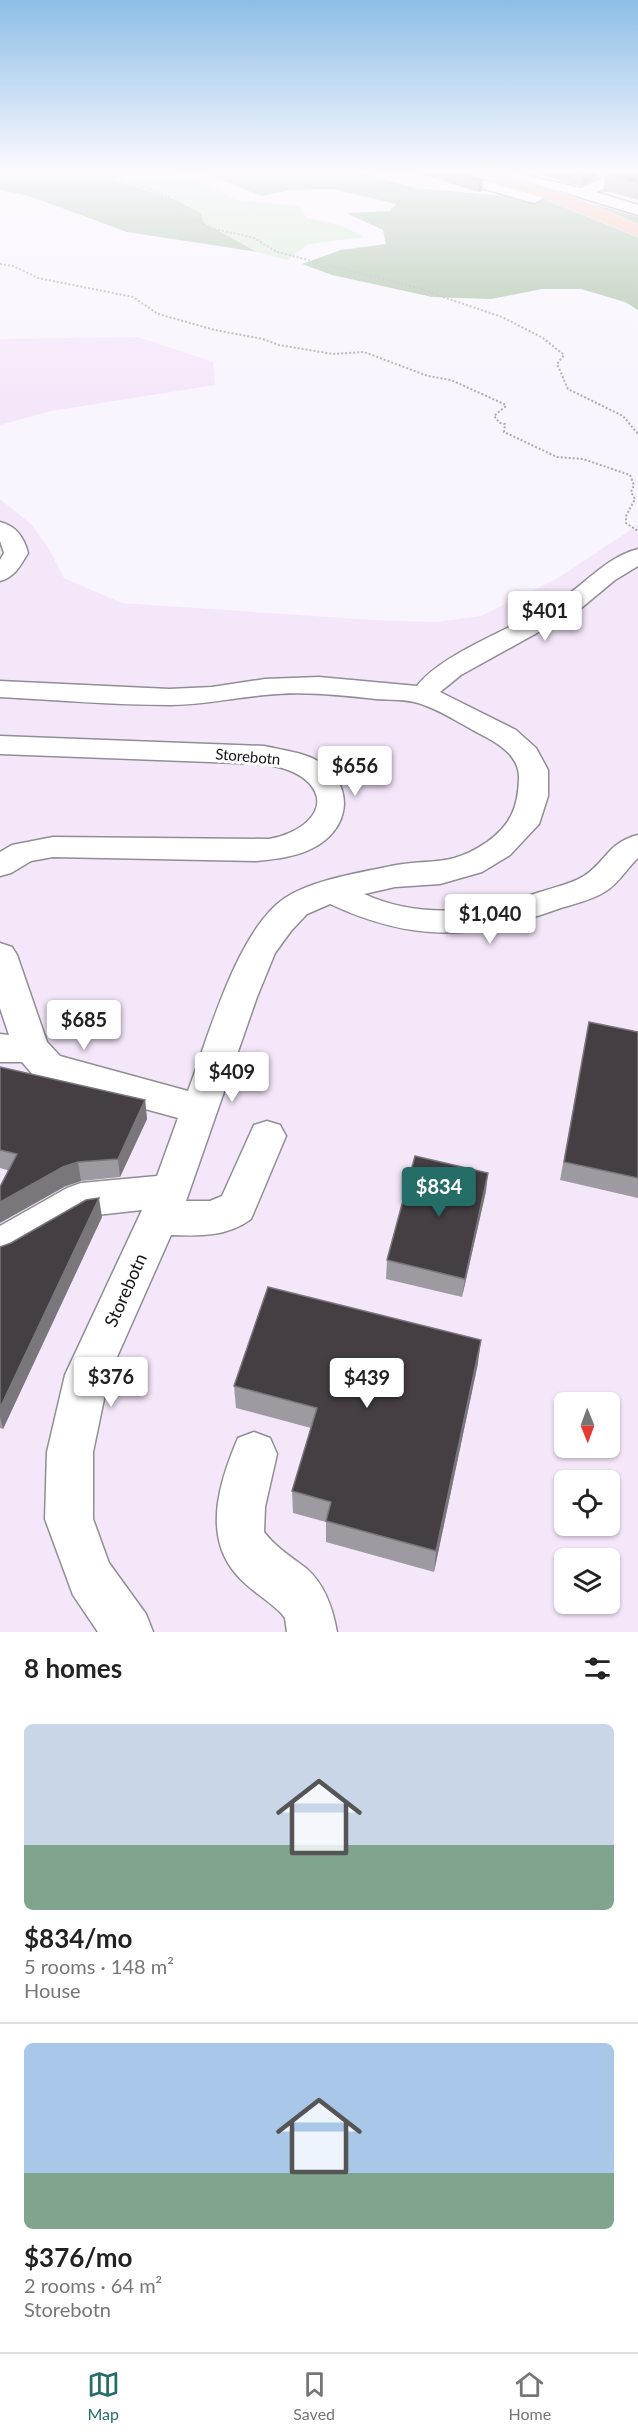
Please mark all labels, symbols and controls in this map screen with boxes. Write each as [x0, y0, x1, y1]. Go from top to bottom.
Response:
pin: $401 [509, 591, 581, 642]
text: $401 [522, 598, 568, 622]
street label: Storebotn [215, 744, 281, 768]
pin: $656 [319, 746, 391, 797]
text: $656 [332, 753, 378, 777]
pin: $1,040 [441, 894, 539, 945]
text: $1,040 [459, 901, 521, 925]
pin: $685 [48, 1000, 120, 1051]
text: $685 [61, 1007, 107, 1031]
pin: $409 [196, 1052, 268, 1103]
text: $409 [209, 1059, 255, 1083]
pin: $834 [403, 1167, 475, 1218]
text: $834 [416, 1174, 462, 1198]
street label: Storebotn [99, 1250, 151, 1330]
pin: $376 [75, 1357, 147, 1408]
pin: $439 [331, 1358, 403, 1409]
text: $376 [88, 1364, 134, 1388]
text: $439 [344, 1365, 390, 1389]
north arrow [554, 1392, 620, 1458]
map controls [554, 1392, 620, 1614]
button: locate [554, 1470, 620, 1536]
button: layers [554, 1548, 620, 1614]
text: 8 homes [24, 1652, 122, 1684]
icon: filters [581, 1652, 614, 1685]
icon: home [265, 1763, 373, 1871]
text: $834/mo [24, 1922, 132, 1954]
text: 5 rooms · 148 m² [24, 1954, 174, 1978]
text: House [24, 1978, 81, 2002]
icon: home [265, 2082, 373, 2190]
text: $376/mo [24, 2241, 132, 2273]
text: 2 rooms · 64 m² [24, 2273, 162, 2297]
text: Storebotn [24, 2297, 111, 2321]
tab: Map [87, 2368, 120, 2423]
tab: Saved [293, 2368, 335, 2423]
tab: Home [509, 2368, 551, 2423]

